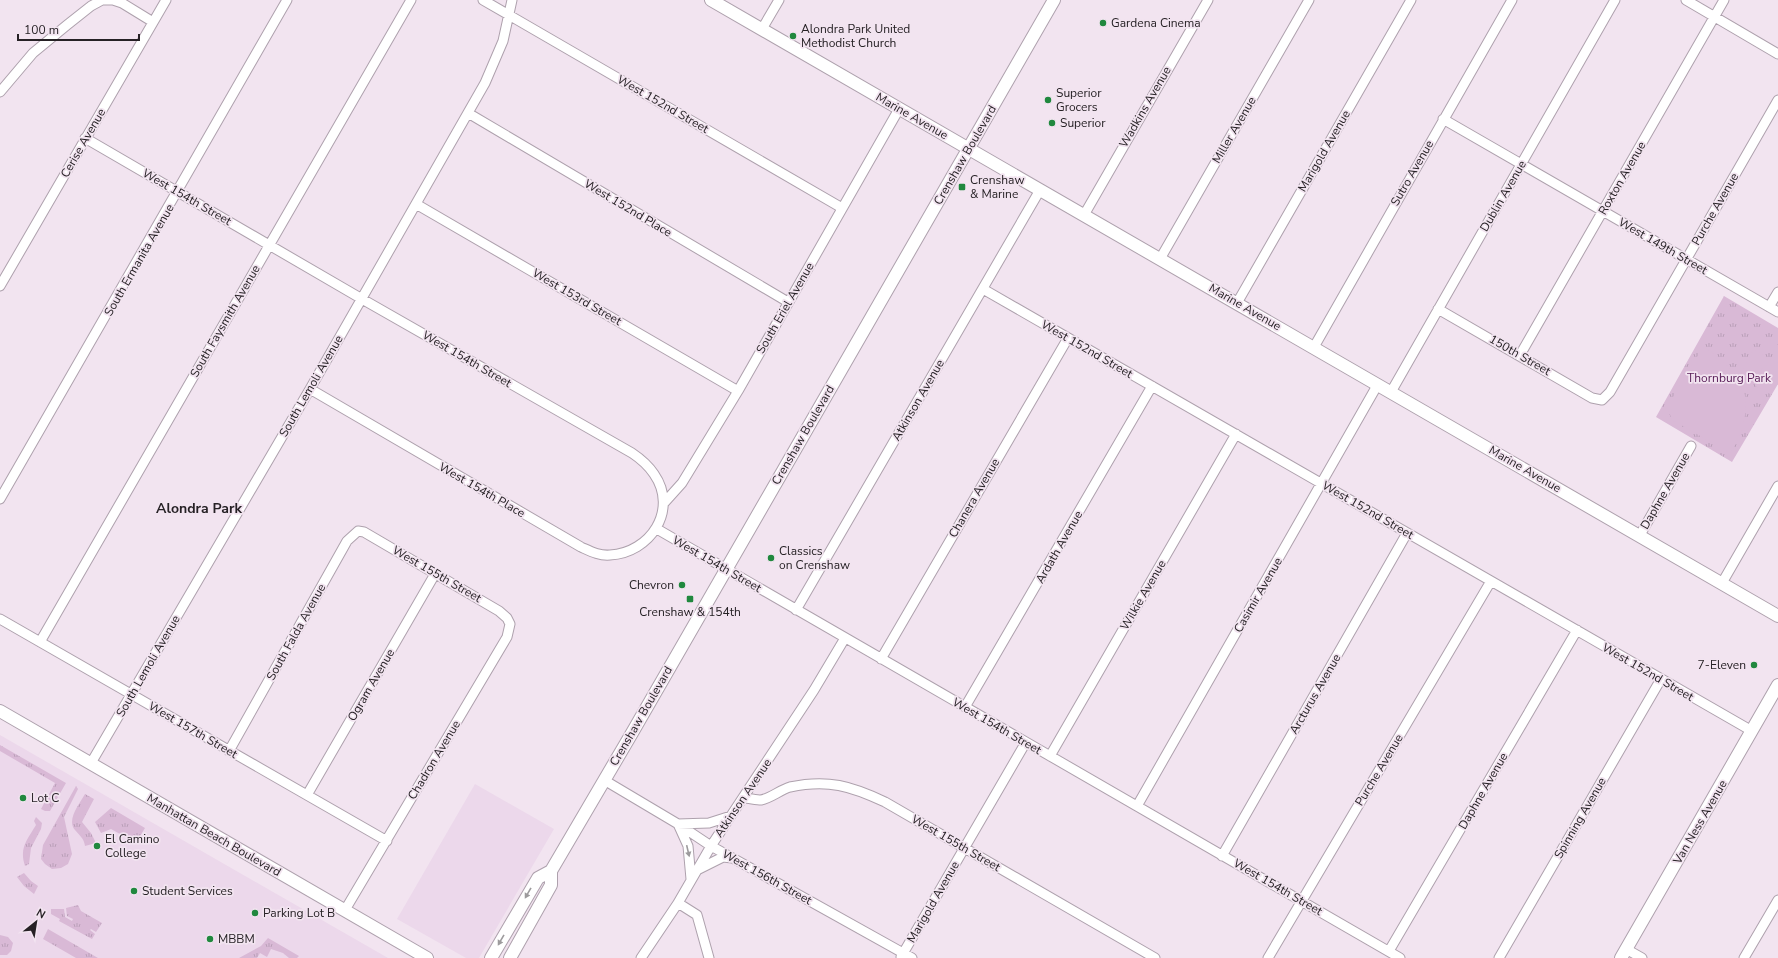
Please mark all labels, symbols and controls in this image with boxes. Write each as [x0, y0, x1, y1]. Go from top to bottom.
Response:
place label: Gardena Cinema [1111, 15, 1201, 31]
scale bar [18, 16, 139, 42]
marker: Gardena Cinema [1098, 18, 1108, 28]
place label: Alondra Park United Methodist Church [801, 21, 910, 51]
text: 100 m [24, 22, 59, 38]
marker: Alondra Park United Methodist Church [788, 31, 798, 41]
street label: Wadkins Avenue [1115, 64, 1175, 150]
street label: West 152nd Street [614, 71, 712, 137]
place label: Superior Grocers [1056, 85, 1102, 115]
street label: Marine Avenue [873, 89, 951, 143]
street label: Miller Avenue [1208, 94, 1260, 166]
marker: Superior Grocers [1043, 95, 1053, 105]
street label: Crenshaw Boulevard [930, 102, 1000, 208]
street label: Cerise Avenue [57, 106, 109, 180]
street label: Marigold Avenue [1294, 107, 1354, 195]
place label: Superior [1060, 115, 1106, 131]
marker: Superior [1047, 118, 1057, 128]
street label: Sutro Avenue [1387, 137, 1437, 209]
street label: Roxton Avenue [1595, 138, 1649, 218]
street label: Dublin Avenue [1476, 157, 1530, 235]
street label: West 154th Street [140, 165, 235, 229]
street label: Purche Avenue [1688, 170, 1742, 248]
place label: Crenshaw & Marine [970, 172, 1024, 202]
street label: West 152nd Place [581, 175, 675, 241]
marker: Crenshaw & Marine [957, 182, 967, 192]
street label: South Ermanita Avenue [100, 201, 178, 319]
street label: West 149th Street [1616, 214, 1711, 278]
street label: South Eriel Avenue [752, 259, 818, 357]
street label: South Faysmith Avenue [186, 262, 264, 380]
street label: West 153rd Street [529, 265, 625, 329]
street label: Marine Avenue [1206, 280, 1284, 334]
street label: West 152nd Street [1038, 316, 1136, 382]
street label: West 154th Street [420, 327, 515, 391]
street label: 150th Street [1486, 331, 1554, 379]
street label: South Lemoli Avenue [275, 332, 347, 440]
street label: Atkinson Avenue [888, 356, 948, 444]
park label: Thornburg Park [1687, 370, 1772, 386]
street label: Crenshaw Boulevard [768, 382, 838, 488]
street label: Marine Avenue [1486, 442, 1564, 496]
street label: Daphne Avenue [1637, 450, 1693, 532]
street label: Chanera Avenue [945, 455, 1003, 541]
street label: West 154th Place [436, 459, 528, 521]
street label: West 152nd Street [1319, 477, 1417, 543]
district label: Alondra Park [156, 499, 242, 518]
street label: Ardath Avenue [1032, 508, 1086, 586]
street label: West 154th Street [670, 532, 765, 596]
street label: West 155th Street [390, 542, 485, 606]
place label: Classics on Crenshaw [779, 543, 850, 573]
marker: Classics on Crenshaw [766, 553, 776, 563]
street label: Casimir Avenue [1230, 555, 1286, 635]
street label: Wilkie Avenue [1116, 557, 1170, 633]
place label: Chevron [629, 577, 674, 593]
marker: Chevron [677, 580, 687, 590]
street label: South Falda Avenue [263, 581, 329, 683]
marker: Crenshaw & 154th [685, 594, 695, 604]
place label: Crenshaw & 154th [639, 604, 741, 620]
street label: South Lemoli Avenue [112, 612, 184, 720]
street label: West 152nd Street [1599, 639, 1697, 705]
street label: Ogram Avenue [344, 646, 398, 724]
street label: Arcturus Avenue [1286, 651, 1344, 737]
place label: 7-Eleven [1698, 657, 1746, 673]
marker: 7-Eleven [1749, 660, 1759, 670]
street label: Crenshaw Boulevard [606, 663, 676, 769]
street label: West 154th Street [950, 694, 1045, 758]
street label: West 157th Street [146, 698, 241, 762]
street label: Chadron Avenue [404, 717, 464, 803]
street label: Purche Avenue [1351, 731, 1407, 809]
street label: Daphne Avenue [1455, 750, 1511, 832]
street label: Atkinson Avenue [711, 756, 775, 840]
street label: Spinning Avenue [1550, 774, 1610, 862]
street label: Van Ness Avenue [1669, 777, 1731, 868]
place label: Lot C [31, 790, 59, 806]
street label: Manhattan Beach Boulevard [144, 790, 284, 880]
marker: Lot C [18, 793, 28, 803]
street label: West 155th Street [909, 811, 1004, 875]
place label: El Camino College [105, 831, 160, 861]
marker: El Camino College [92, 841, 102, 851]
one-way arrow [686, 845, 692, 857]
street label: West 156th Street [719, 846, 815, 909]
street label: West 154th Street [1231, 855, 1326, 919]
street label: Marigold Avenue [903, 858, 963, 946]
place label: Student Services [142, 883, 233, 899]
marker: Student Services [129, 886, 139, 896]
one-way arrow [525, 887, 532, 899]
north arrow [16, 902, 56, 942]
text: N [33, 905, 48, 922]
place label: Parking Lot B [263, 905, 335, 921]
marker: Parking Lot B [250, 908, 260, 918]
place label: MBBM [218, 931, 255, 947]
marker: MBBM [205, 934, 215, 944]
one-way arrow [498, 934, 505, 946]

